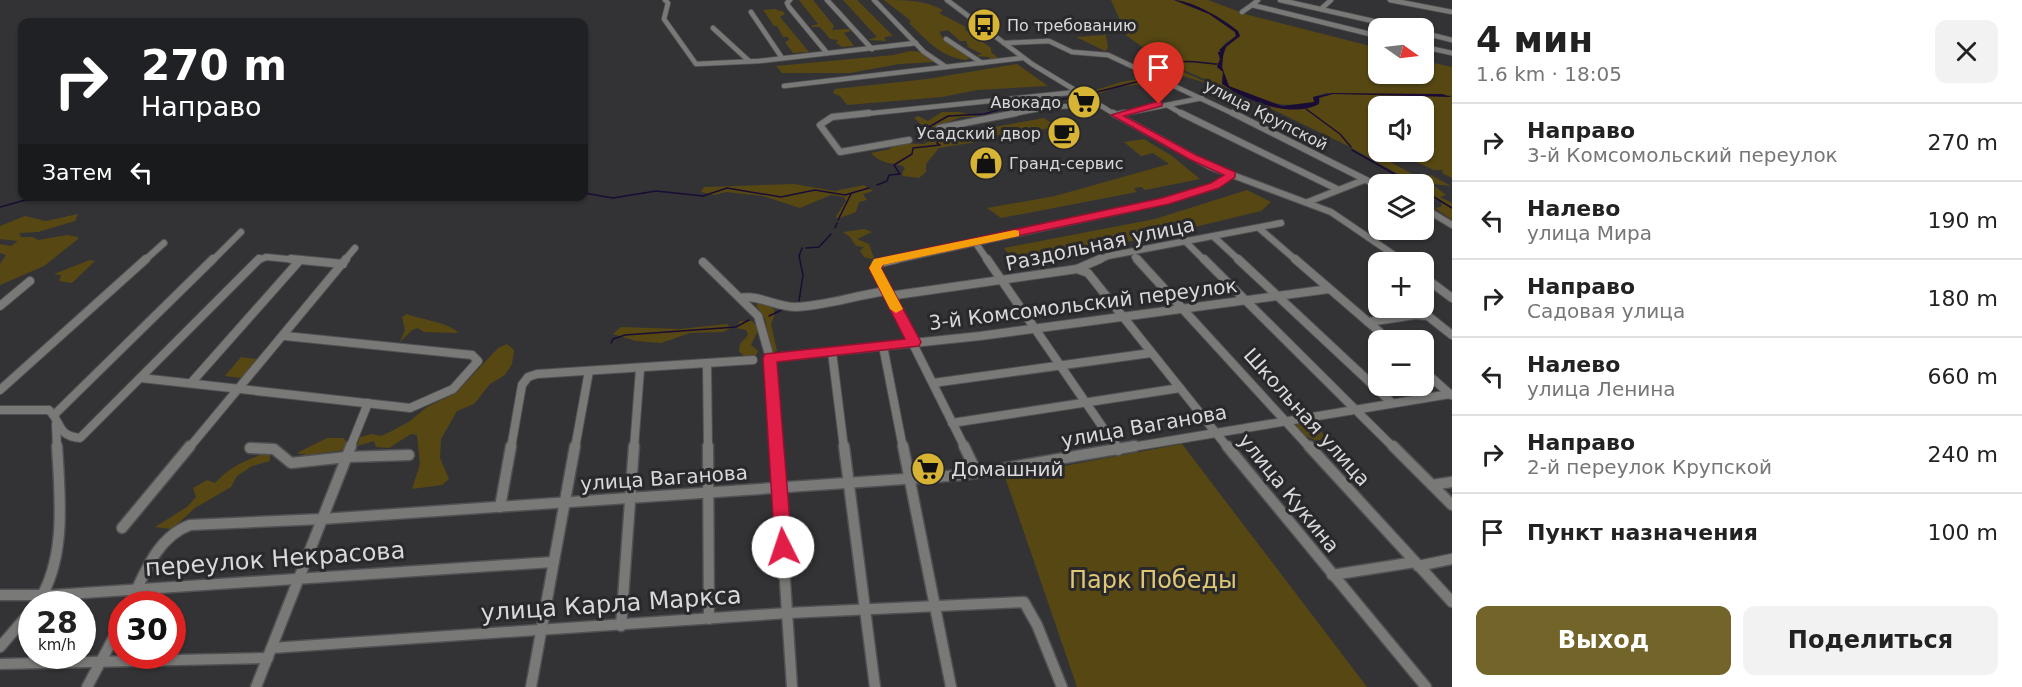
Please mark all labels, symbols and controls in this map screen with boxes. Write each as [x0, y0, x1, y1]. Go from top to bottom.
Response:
bus stop icon: По требованию [966, 7, 1002, 43]
place label: По требованию [1007, 16, 1136, 35]
north arrow [1368, 18, 1434, 84]
map controls [1368, 18, 1434, 396]
text: 4 мин [1476, 19, 1593, 60]
button: close [1935, 20, 1998, 83]
text: 270 m [141, 41, 287, 90]
icon: right [42, 42, 120, 120]
pin [1133, 42, 1184, 104]
icon: arrive [1142, 51, 1175, 84]
text: 1.6 km · 18:05 [1476, 62, 1622, 86]
street label: улица Крупской [1201, 76, 1331, 154]
supermarket icon: Авокадо [1066, 84, 1102, 120]
text: Направо [141, 91, 262, 122]
place label: Авокадо [991, 93, 1061, 112]
button: sound [1368, 96, 1434, 162]
cafe icon: Усадский двор [1046, 115, 1082, 151]
text: Направо [1527, 118, 1635, 143]
place label: Усадский двор [917, 124, 1041, 143]
icon: right [1476, 126, 1509, 159]
text: 270 m [1928, 130, 1998, 155]
text: 3-й Комсомольский переулок [1527, 143, 1838, 167]
shop icon: Гранд-сервис [968, 145, 1004, 181]
place label: Гранд-сервис [1009, 154, 1123, 173]
icon: left [125, 156, 158, 189]
text: Затем [42, 160, 113, 185]
button: layers [1368, 174, 1434, 240]
text: Налево [1527, 196, 1620, 221]
icon: left [1476, 204, 1509, 237]
text: 190 m [1928, 208, 1998, 233]
street label: Раздольная улица [1003, 212, 1197, 276]
text: улица Мира [1527, 221, 1652, 245]
button: + [1368, 252, 1434, 318]
street label: 3-й Комсомольский переулок [927, 273, 1239, 335]
text: Направо [1527, 274, 1635, 299]
icon: right [1476, 282, 1509, 315]
text: 180 m [1928, 286, 1998, 311]
text: Садовая улица [1527, 299, 1685, 323]
button: − [1368, 330, 1434, 396]
street label: Школьная улица [1239, 343, 1375, 491]
text: Налево [1527, 352, 1620, 377]
icon: left [1476, 360, 1509, 393]
text: 660 m [1928, 364, 1998, 389]
text: улица Ленина [1527, 377, 1676, 401]
street label: улица Ваганова [1059, 400, 1229, 452]
street label: улица Кукина [1234, 429, 1344, 557]
text: Направо [1527, 430, 1635, 455]
icon: right [1476, 438, 1509, 471]
text: 240 m [1928, 442, 1998, 467]
supermarket icon: Домашний [910, 451, 946, 487]
text: 2-й переулок Крупской [1527, 455, 1772, 479]
place label: Домашний [951, 457, 1064, 481]
street label: улица Ваганова [579, 460, 749, 496]
position arrow [751, 515, 815, 579]
icon: arrive [1476, 516, 1509, 549]
text: Пункт назначения [1527, 520, 1758, 545]
text: 100 m [1928, 520, 1998, 545]
street label: переулок Некрасова [144, 536, 406, 582]
park label: Парк Победы [1069, 566, 1237, 594]
street label: улица Карла Маркса [480, 581, 742, 627]
speed limit sign: 30 [108, 591, 186, 669]
text: 28 [36, 605, 78, 640]
button: Выход [1476, 606, 1731, 675]
button: Поделиться [1743, 606, 1998, 675]
text: km/h [38, 636, 76, 654]

